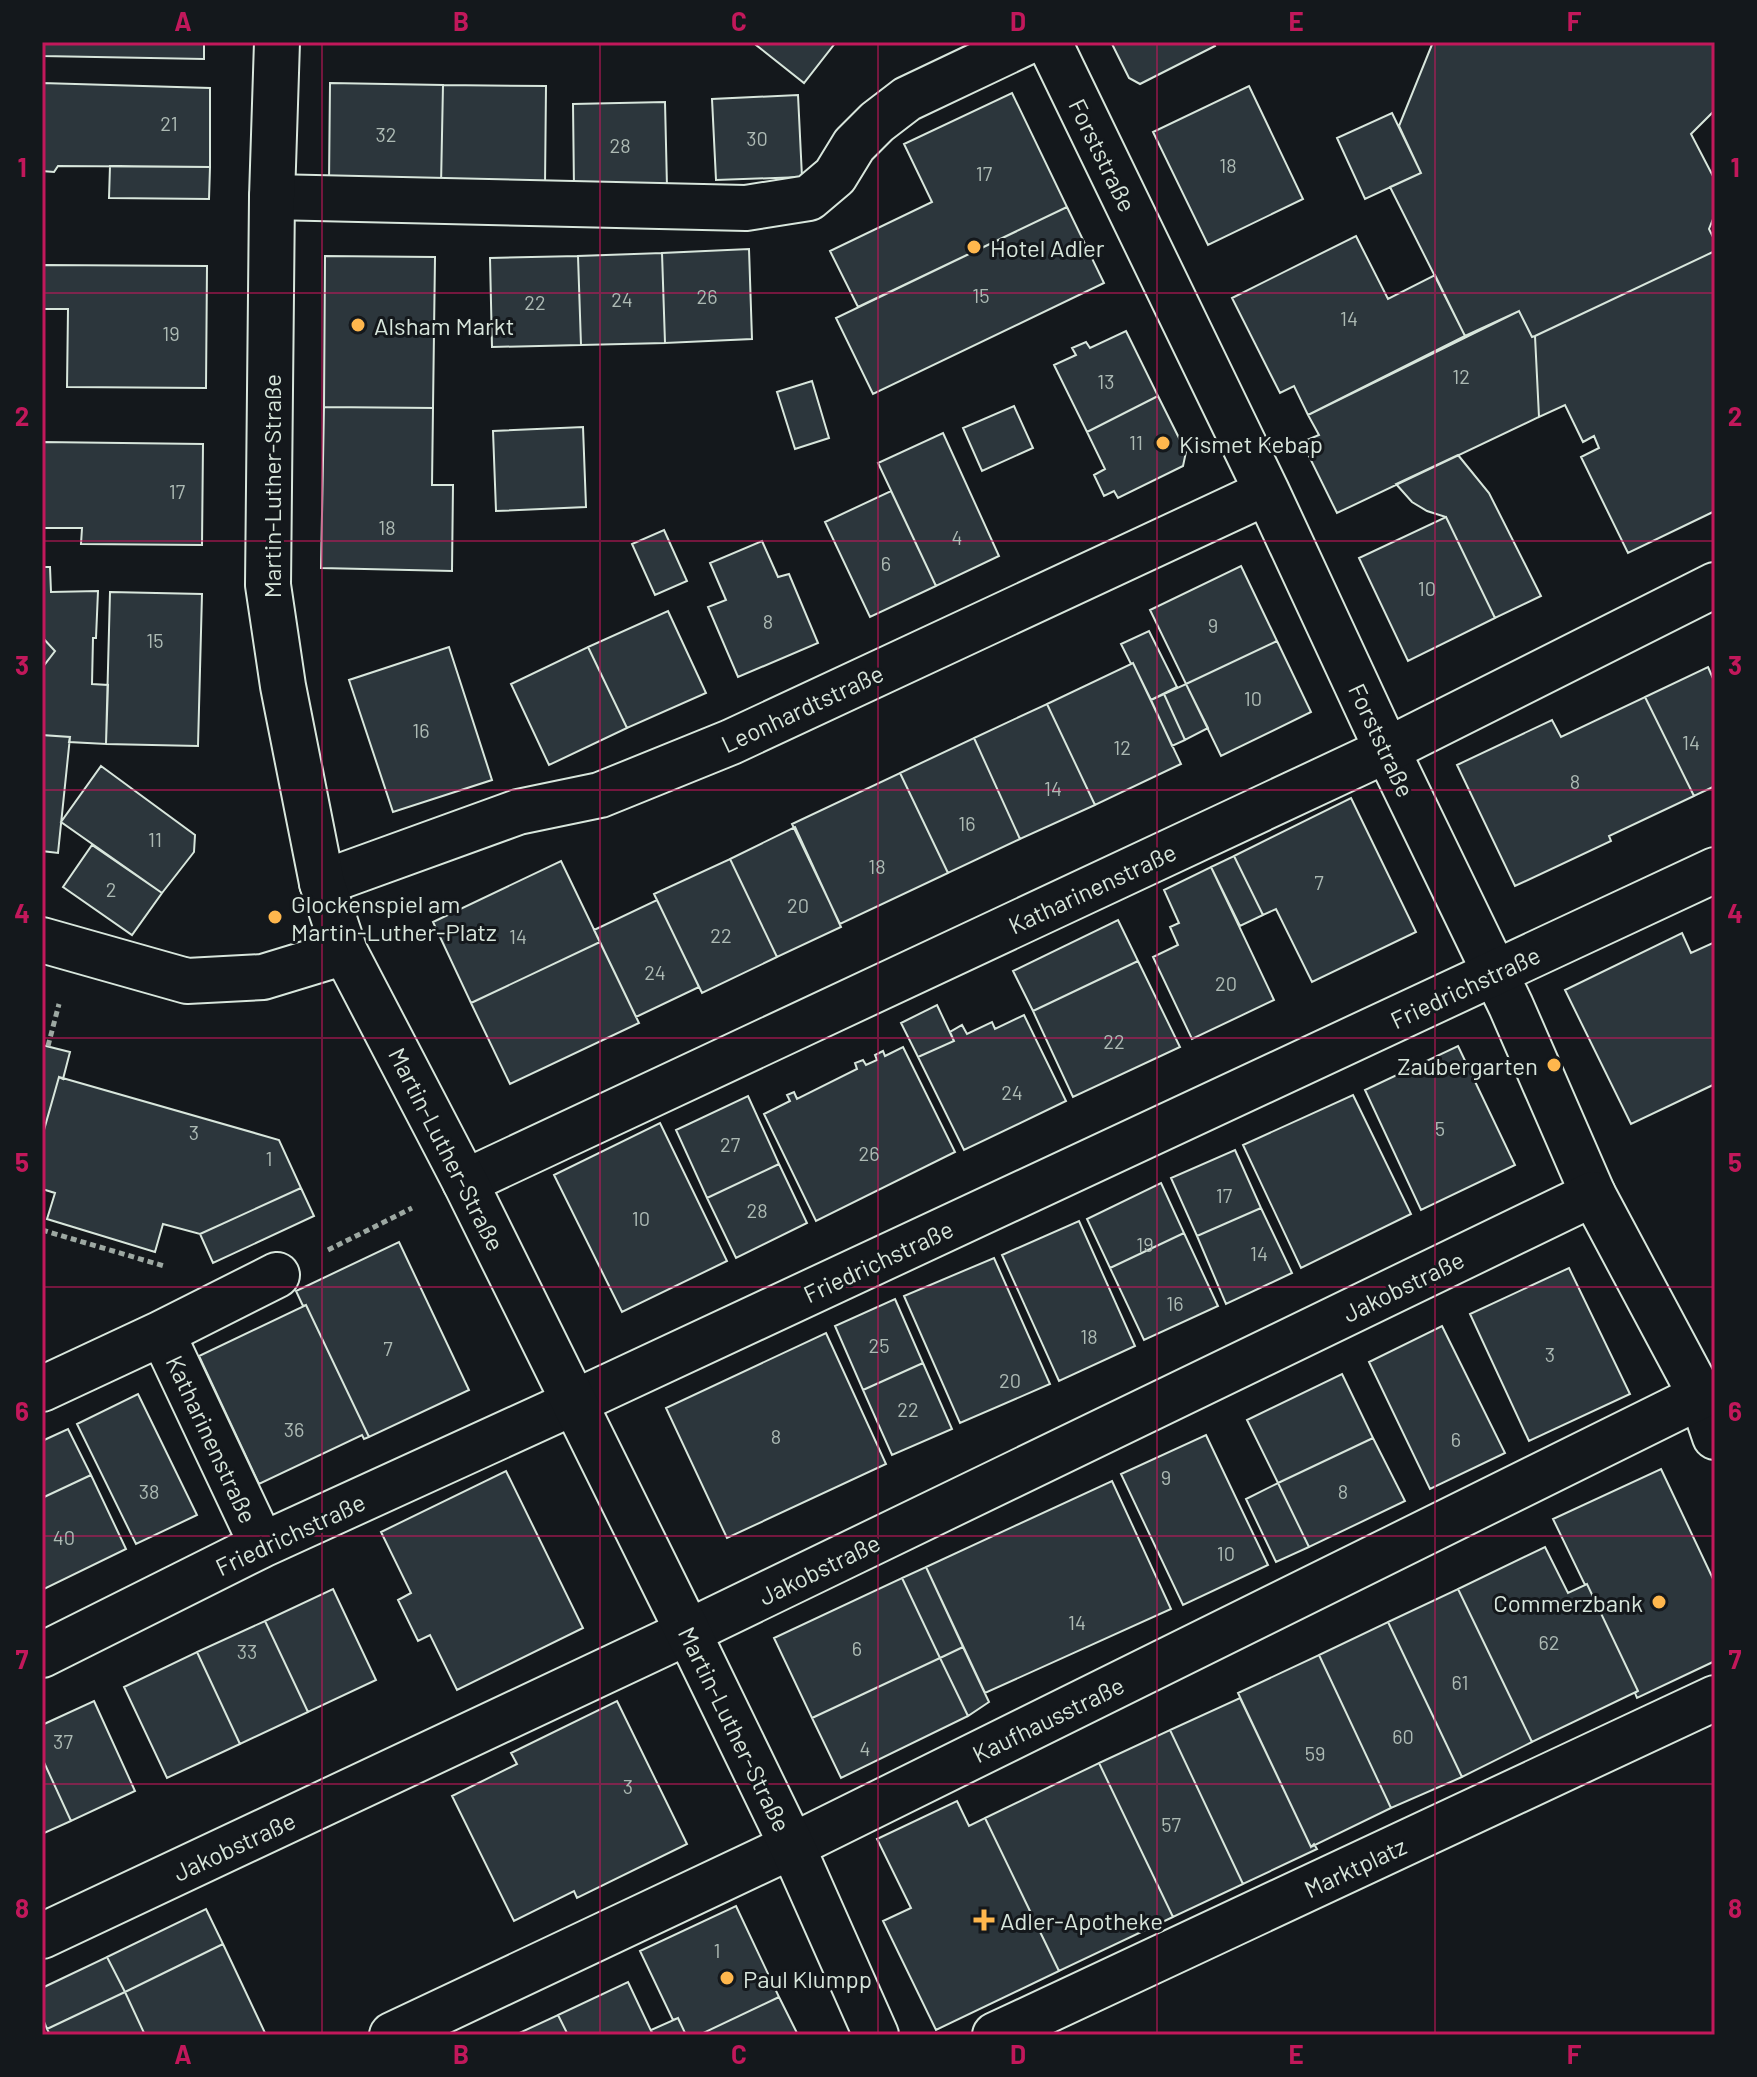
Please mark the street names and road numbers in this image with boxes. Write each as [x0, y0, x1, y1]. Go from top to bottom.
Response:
street label: Forststraße [1063, 94, 1143, 216]
street label: Martin-Luther-Straße [257, 374, 286, 598]
street label: Leonhardtstraße [716, 658, 888, 758]
street label: Forststraße [1343, 679, 1421, 801]
street label: Katharinenstraße [1004, 837, 1180, 939]
street label: Friedrichstraße [1386, 940, 1544, 1034]
street label: Martin-Luther-Straße [383, 1042, 511, 1256]
street label: Friedrichstraße [799, 1214, 957, 1308]
street label: Jakobstraße [1338, 1244, 1468, 1328]
street label: Katharinenstraße [161, 1351, 263, 1527]
street label: Friedrichstraße [211, 1487, 369, 1581]
street label: Jakobstraße [754, 1527, 884, 1611]
street label: Martin-Luther-Straße [673, 1622, 797, 1836]
street label: Kaufhausstraße [968, 1670, 1128, 1768]
street label: Jakobstraße [168, 1805, 300, 1887]
street label: Marktplatz [1299, 1831, 1411, 1903]

